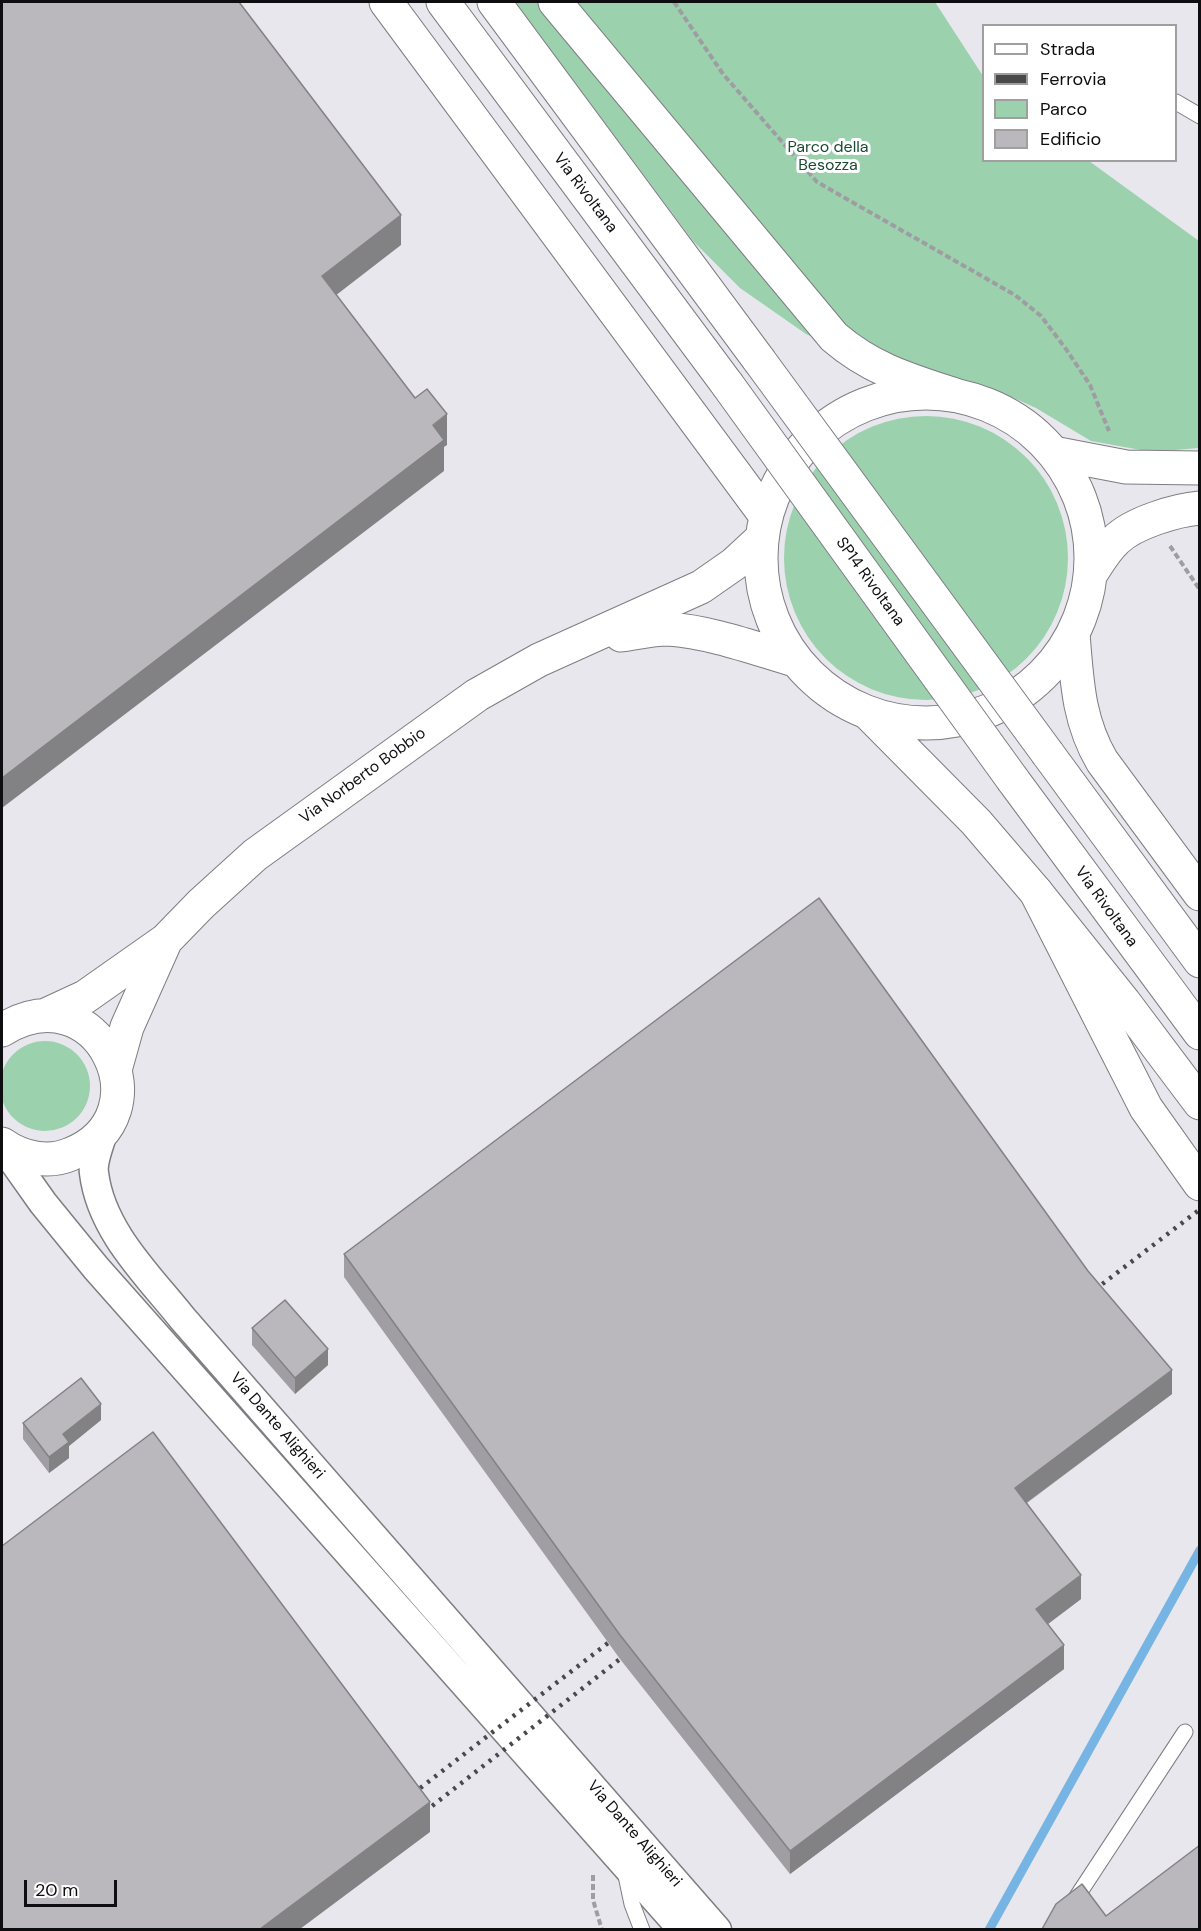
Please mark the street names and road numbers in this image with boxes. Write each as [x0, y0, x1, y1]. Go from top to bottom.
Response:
street label: Via Rivoltana [549, 149, 621, 237]
street label: SP14 Rivoltana [831, 534, 909, 630]
street label: Via Norberto Bobbio [296, 724, 430, 828]
street label: Via Rivoltana [1070, 863, 1142, 951]
street label: Via Dante Alighieri [226, 1369, 328, 1483]
street label: Via Dante Alighieri [583, 1777, 685, 1891]

